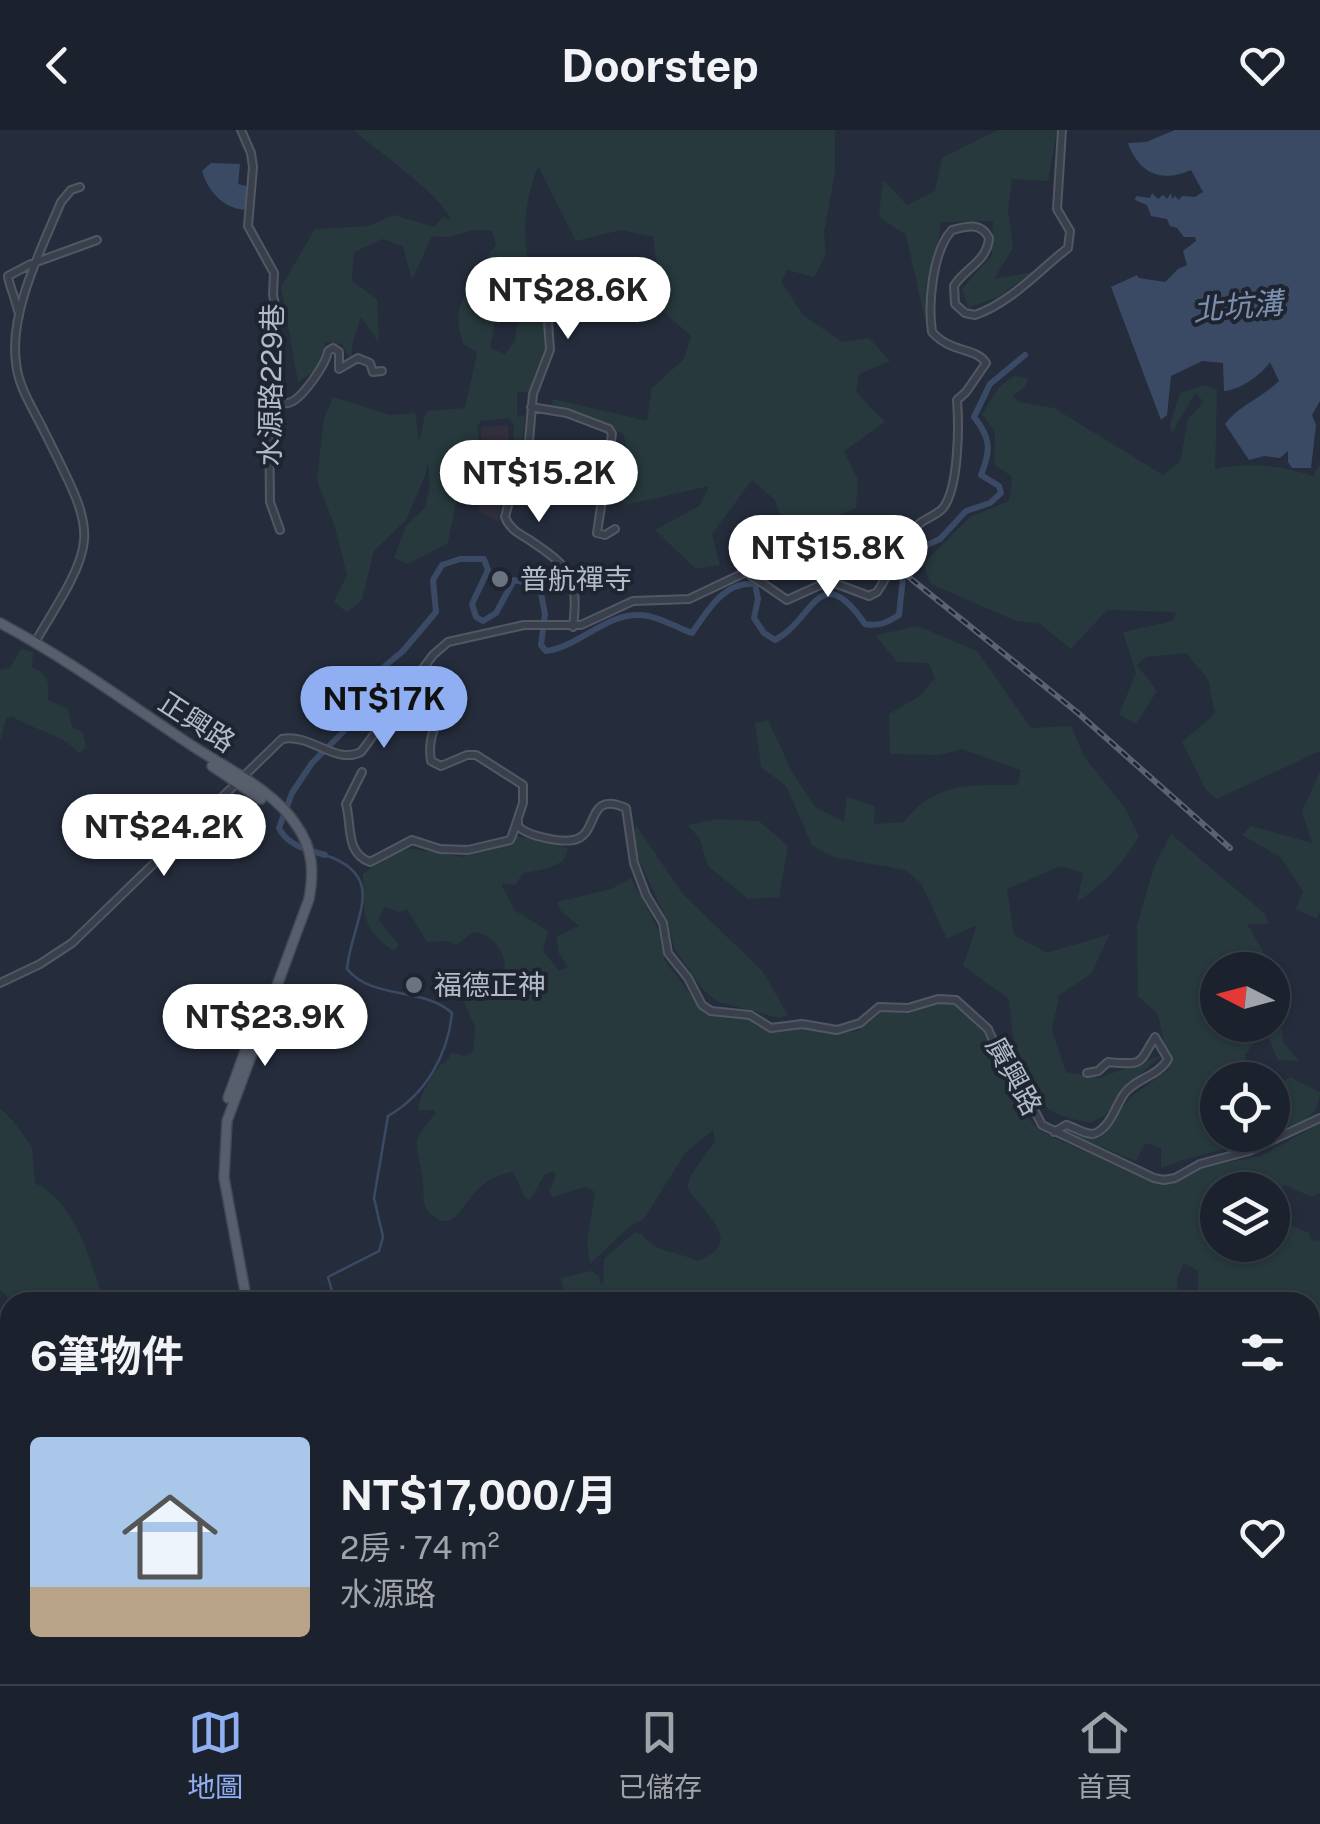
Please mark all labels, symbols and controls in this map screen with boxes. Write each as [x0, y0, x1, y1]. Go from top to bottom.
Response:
icon: back [30, 38, 85, 93]
icon: heart [1235, 38, 1290, 93]
text: Doorstep [561, 39, 759, 92]
pin: NT$28.6K [465, 257, 671, 342]
text: NT$28.6K [487, 271, 649, 308]
water label: 北坑溝 [1192, 284, 1288, 328]
street label: 水源路229巷 [253, 303, 288, 467]
pin: NT$15.2K [436, 440, 642, 525]
text: NT$15.2K [462, 454, 616, 491]
pin: NT$15.8K [725, 515, 931, 600]
text: NT$15.8K [751, 529, 905, 566]
place label: 普航禪寺 [520, 562, 632, 595]
marker: 普航禪寺 [489, 568, 511, 590]
pin: NT$17K [303, 666, 465, 751]
text: NT$17K [322, 680, 446, 717]
street label: 正興路 [153, 685, 241, 758]
pin: NT$24.2K [61, 794, 267, 879]
text: NT$24.2K [84, 808, 244, 845]
north arrow [1200, 952, 1290, 1042]
map controls [1200, 952, 1290, 1262]
place label: 福德正神 [434, 968, 546, 1001]
marker: 福德正神 [403, 974, 425, 996]
pin: NT$23.9K [162, 984, 368, 1069]
text: NT$23.9K [185, 998, 345, 1035]
street label: 廣興路 [980, 1031, 1049, 1120]
button: locate [1200, 1062, 1290, 1152]
button: layers [1200, 1172, 1290, 1262]
icon: filters [1235, 1325, 1290, 1380]
text: 6筆物件 [30, 1331, 184, 1380]
text: NT$17,000/月 [340, 1470, 617, 1519]
icon: home [110, 1477, 230, 1597]
icon: heart [1235, 1510, 1290, 1565]
text: 2房 · 74 m² [340, 1529, 499, 1566]
text: 水源路 [340, 1575, 436, 1612]
tab: 地圖 [187, 1705, 243, 1805]
tab: 已儲存 [618, 1705, 702, 1805]
tab: 首頁 [1077, 1705, 1133, 1805]

